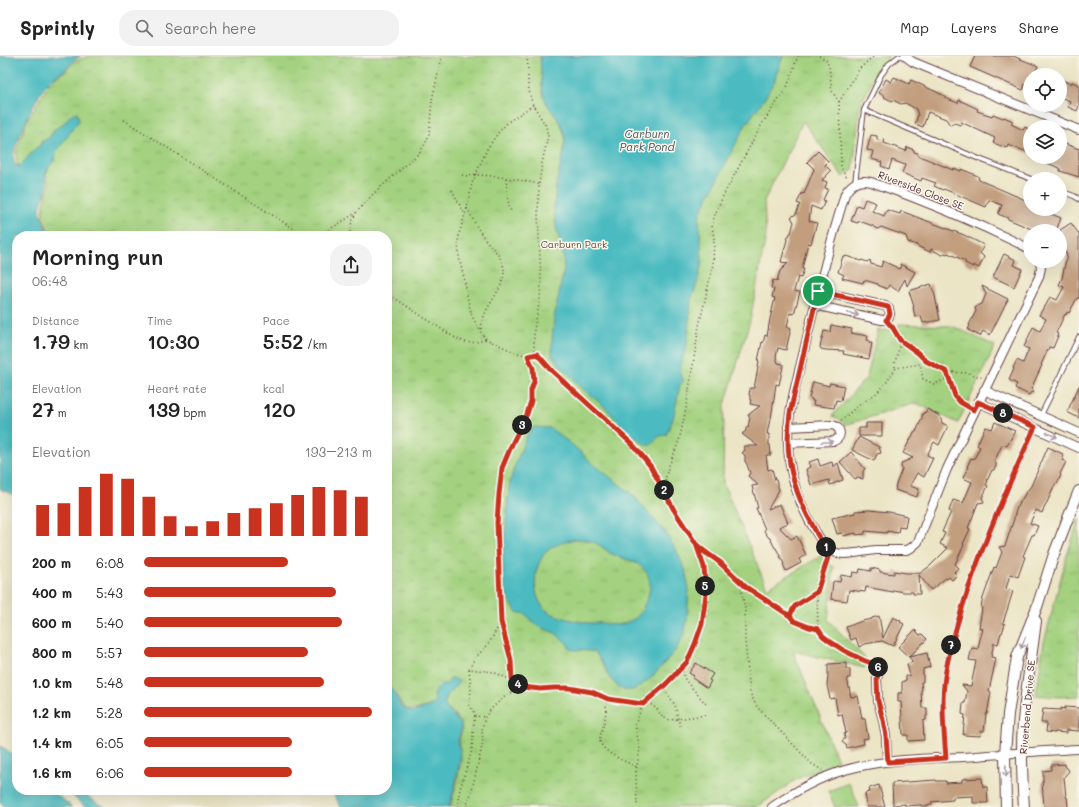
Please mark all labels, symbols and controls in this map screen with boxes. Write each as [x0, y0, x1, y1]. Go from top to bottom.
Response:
search box [119, 10, 399, 46]
text: Sprintly [20, 15, 95, 40]
icon: search [133, 17, 155, 39]
text: Search here [165, 18, 256, 38]
text: Map [900, 18, 929, 37]
text: Layers [951, 18, 997, 37]
text: Share [1019, 18, 1059, 37]
map controls [1023, 68, 1067, 268]
button: locate [1023, 68, 1067, 112]
button: layers [1023, 120, 1067, 164]
water label: Carburn Park Pond [620, 126, 675, 154]
street label: Riverside Close SE [876, 167, 966, 213]
button: + [1023, 172, 1067, 216]
button: − [1023, 224, 1067, 268]
park label: Carburn Park [541, 237, 607, 251]
text: Morning run [32, 242, 163, 271]
button: share [330, 244, 372, 286]
text: 06:48 [32, 272, 67, 289]
pin [801, 274, 835, 308]
icon: arrive [807, 280, 829, 302]
one-way arrow [846, 310, 859, 318]
text: Distance [32, 313, 79, 328]
text: Time [147, 313, 172, 328]
text: Pace [263, 313, 290, 328]
text: 1.79 [32, 328, 70, 354]
text: 10:30 [147, 328, 200, 354]
text: 5:52 [263, 328, 303, 354]
text: km [70, 337, 88, 352]
text: /km [303, 337, 327, 352]
text: Elevation [32, 381, 81, 396]
text: Heart rate [147, 381, 207, 396]
text: kcal [263, 381, 285, 396]
text: 27 [32, 396, 54, 422]
text: 139 [147, 396, 180, 422]
text: 120 [263, 396, 295, 422]
pin: 8 [993, 403, 1013, 423]
text: m [54, 405, 67, 420]
text: bpm [180, 405, 206, 420]
text: 8 [1000, 405, 1006, 420]
pin: 3 [512, 415, 532, 435]
text: 3 [519, 417, 525, 432]
one-way arrow [1046, 432, 1058, 439]
one-way arrow [820, 438, 833, 446]
text: Elevation [32, 443, 90, 460]
text: 193–213 m [305, 443, 372, 460]
pin: 2 [654, 480, 674, 500]
text: 2 [661, 482, 667, 497]
pin: 1 [816, 537, 836, 557]
text: 1 [824, 539, 828, 554]
text: 200 m [32, 554, 71, 571]
text: 6:08 [96, 554, 124, 571]
pin: 5 [695, 576, 715, 596]
text: 5 [702, 578, 708, 593]
text: 400 m [32, 584, 72, 601]
text: 5:43 [96, 584, 123, 601]
text: 600 m [32, 614, 72, 631]
text: 5:40 [96, 614, 123, 631]
pin: 7 [941, 635, 961, 655]
text: 7 [948, 637, 954, 652]
one-way arrow [1018, 637, 1026, 649]
text: 800 m [32, 644, 72, 661]
text: 5:57 [96, 644, 122, 661]
pin: 6 [868, 657, 888, 677]
text: 6 [875, 659, 881, 674]
street label: Riverbend Drive SE [1016, 659, 1038, 755]
text: 1.0 km [32, 674, 72, 691]
text: 5:48 [96, 674, 123, 691]
pin: 4 [508, 674, 528, 694]
text: 4 [515, 676, 521, 691]
text: 1.2 km [32, 704, 71, 721]
text: 5:28 [96, 704, 123, 721]
text: 1.4 km [32, 734, 72, 751]
text: 6:05 [96, 734, 123, 751]
text: 1.6 km [32, 764, 72, 781]
text: 6:06 [96, 764, 124, 781]
one-way arrow [1002, 764, 1009, 777]

